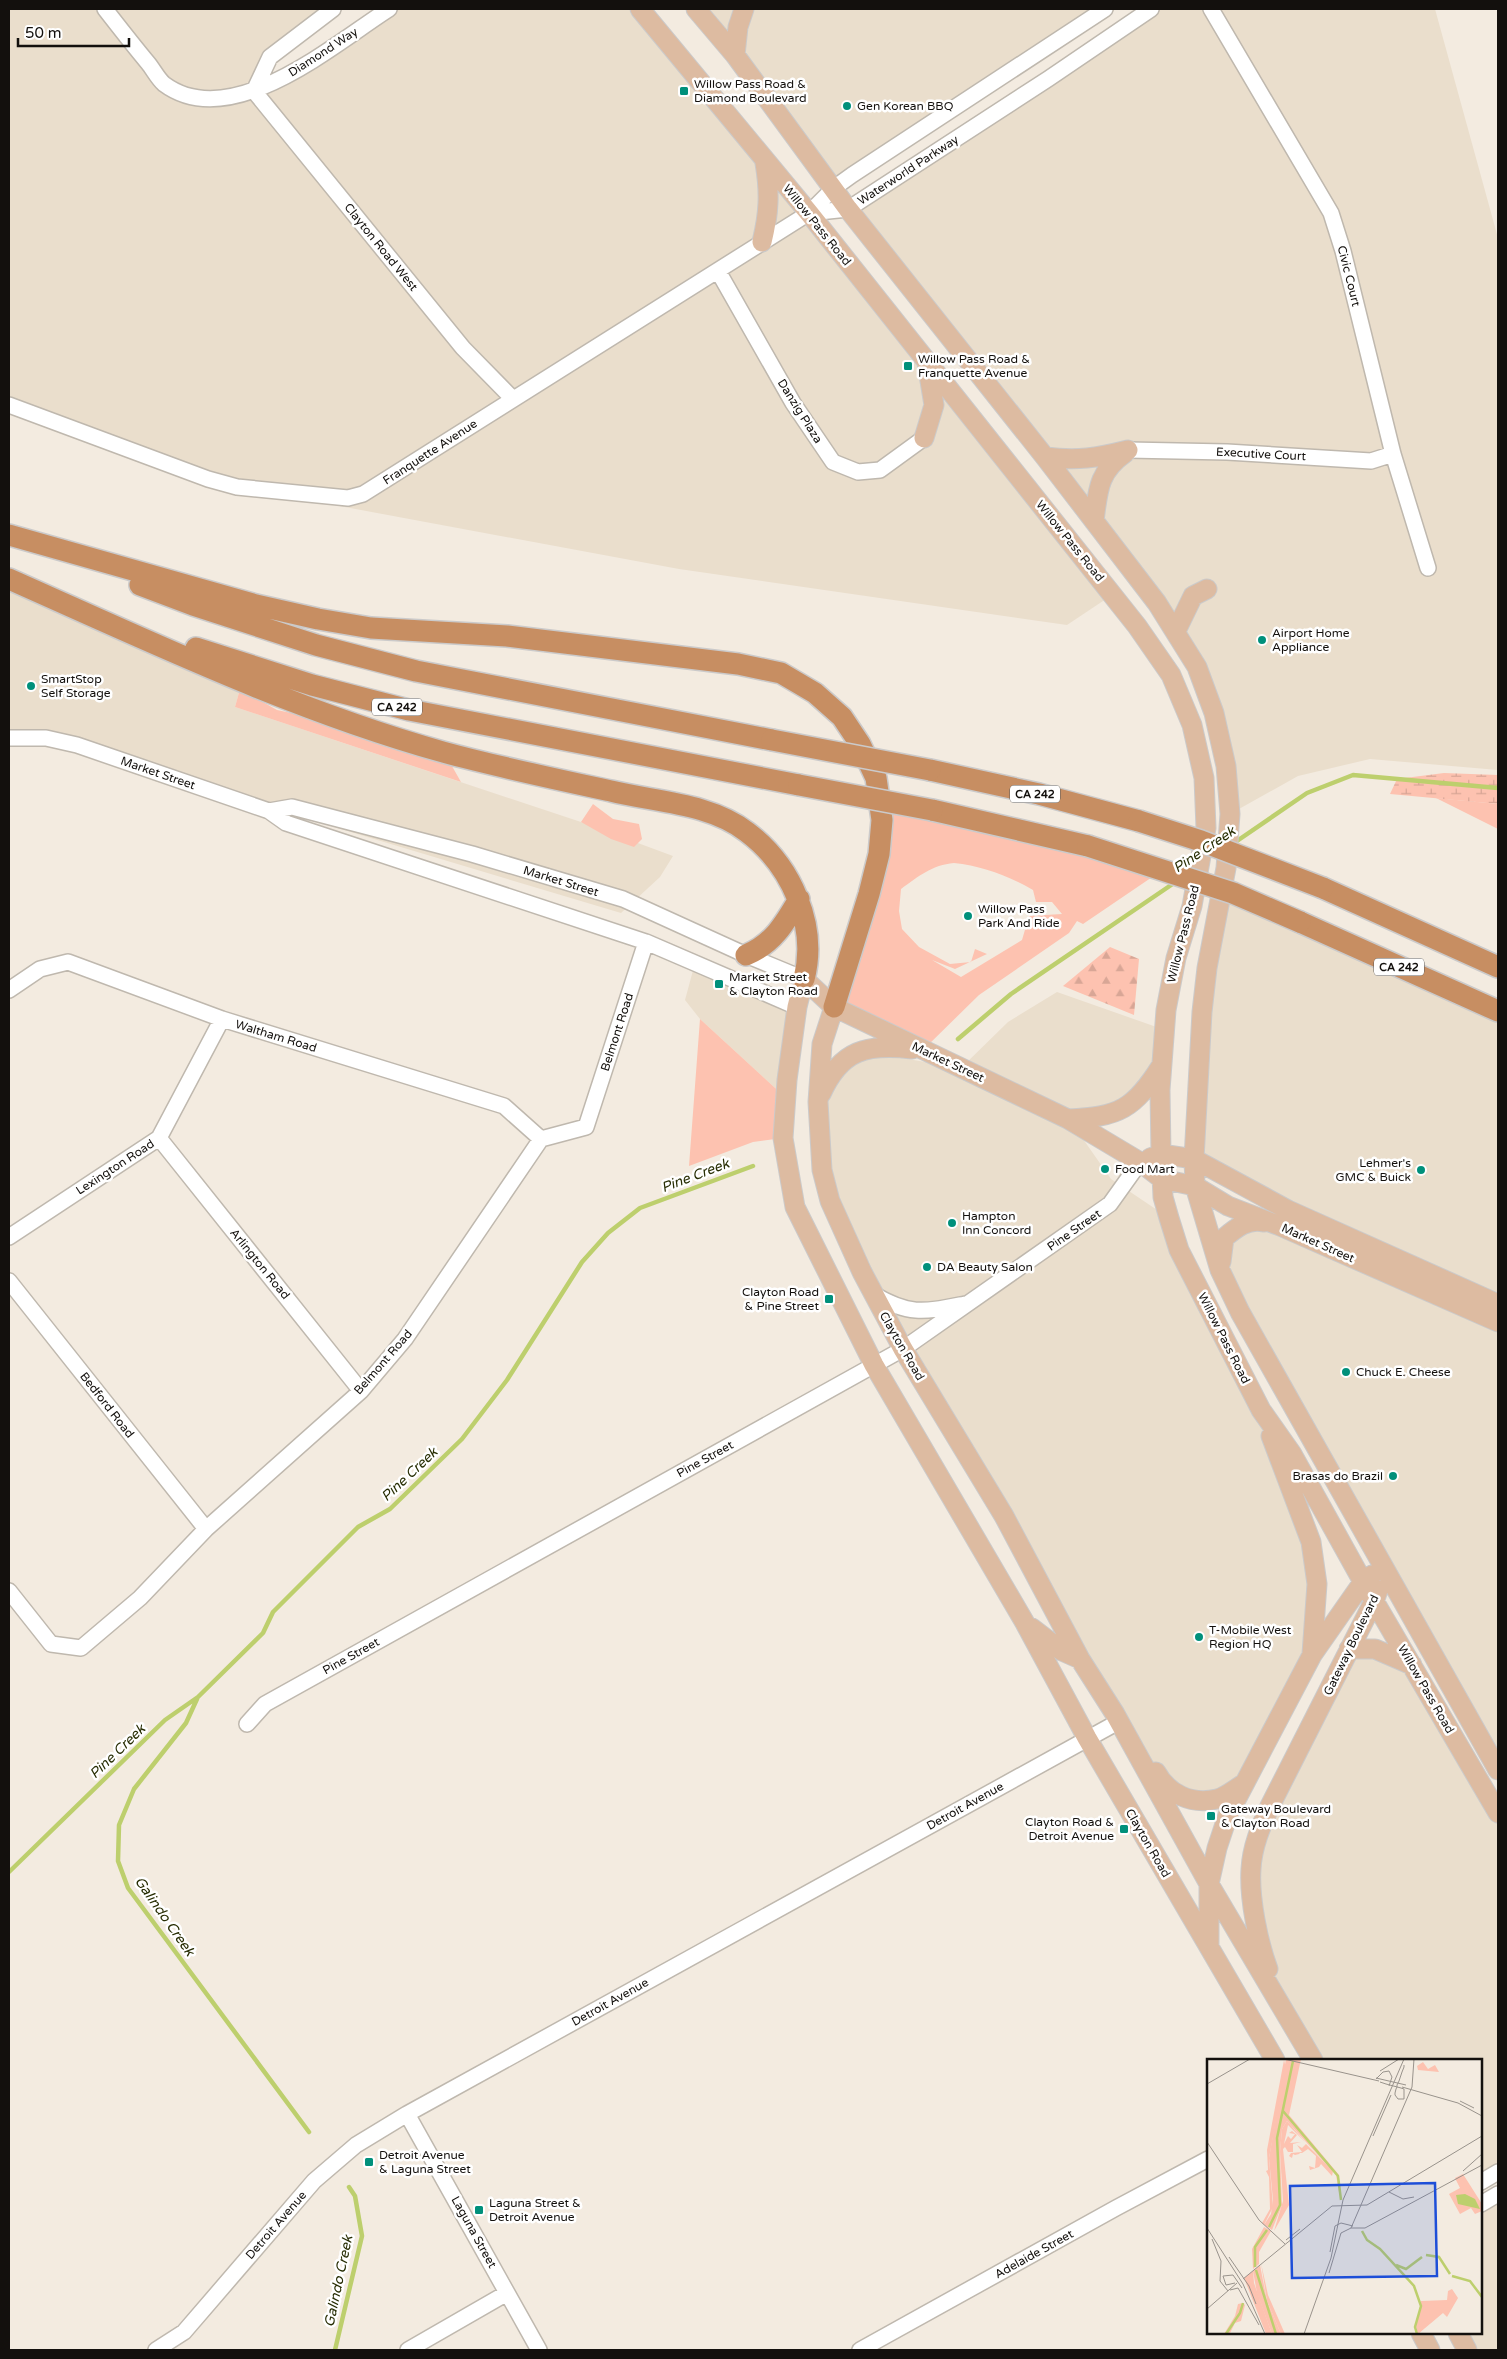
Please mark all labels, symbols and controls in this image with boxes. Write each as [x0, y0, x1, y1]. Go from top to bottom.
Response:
scale bar [18, 15, 129, 47]
text: 50 m [25, 24, 62, 42]
street label: Diamond Way [286, 24, 361, 80]
place label: Willow Pass Road & Diamond Boulevard [694, 77, 807, 105]
marker: Willow Pass Road & Diamond Boulevard [678, 85, 690, 97]
place label: Gen Korean BBQ [857, 99, 954, 113]
marker: Gen Korean BBQ [841, 100, 853, 112]
street label: Waterworld Parkway [855, 132, 961, 208]
street label: Willow Pass Road [780, 182, 854, 268]
street label: Clayton Road West [341, 200, 421, 294]
street label: Civic Court [1335, 244, 1363, 308]
place label: Willow Pass Road & Franquette Avenue [918, 352, 1030, 380]
marker: Willow Pass Road & Franquette Avenue [902, 360, 914, 372]
street label: Danzig Plaza [775, 376, 825, 446]
street label: Franquette Avenue [380, 416, 480, 488]
street label: Executive Court [1216, 445, 1307, 463]
street label: Willow Pass Road [1033, 498, 1107, 584]
place label: Airport Home Appliance [1272, 626, 1350, 654]
marker: Airport Home Appliance [1256, 634, 1268, 646]
place label: SmartStop Self Storage [41, 672, 111, 700]
marker: SmartStop Self Storage [25, 680, 37, 692]
road number: CA 242 [372, 699, 422, 716]
street label: Market Street [119, 754, 198, 792]
road number: CA 242 [1010, 786, 1060, 802]
water label: Pine Creek [1170, 822, 1240, 876]
street label: Market Street [522, 863, 601, 899]
street label: Willow Pass Road [1164, 884, 1202, 984]
place label: Willow Pass Park And Ride [978, 902, 1060, 930]
marker: Willow Pass Park And Ride [962, 910, 974, 922]
road number: CA 242 [1374, 959, 1424, 976]
place label: Market Street & Clayton Road [729, 970, 818, 998]
marker: Market Street & Clayton Road [713, 978, 725, 990]
street label: Belmont Road [598, 991, 636, 1073]
street label: Waltham Road [234, 1017, 318, 1055]
street label: Market Street [910, 1039, 987, 1085]
street label: Lexington Road [73, 1137, 157, 1197]
water label: Pine Creek [659, 1154, 733, 1196]
place label: Lehmer's GMC & Buick [1335, 1156, 1411, 1184]
place label: Food Mart [1115, 1162, 1175, 1176]
marker: Food Mart [1099, 1163, 1111, 1175]
marker: Lehmer's GMC & Buick [1415, 1164, 1427, 1176]
street label: Pine Street [1044, 1206, 1104, 1254]
place label: Hampton Inn Concord [962, 1209, 1031, 1237]
marker: Hampton Inn Concord [946, 1217, 958, 1229]
street label: Market Street [1279, 1221, 1357, 1265]
street label: Arlington Road [227, 1226, 293, 1302]
place label: DA Beauty Salon [937, 1260, 1033, 1274]
marker: DA Beauty Salon [921, 1261, 933, 1273]
place label: Clayton Road & Pine Street [742, 1285, 819, 1313]
street label: Willow Pass Road [1195, 1290, 1253, 1386]
marker: Clayton Road & Pine Street [823, 1293, 835, 1305]
street label: Clayton Road [877, 1309, 927, 1383]
street label: Belmont Road [351, 1327, 415, 1397]
place label: Chuck E. Cheese [1356, 1365, 1451, 1379]
marker: Chuck E. Cheese [1340, 1366, 1352, 1378]
street label: Bedford Road [77, 1369, 137, 1441]
street label: Pine Street [674, 1438, 736, 1480]
water label: Pine Creek [378, 1443, 442, 1505]
place label: Brasas do Brazil [1293, 1469, 1383, 1483]
marker: Brasas do Brazil [1387, 1470, 1399, 1482]
street label: Gateway Boulevard [1321, 1592, 1381, 1698]
place label: T-Mobile West Region HQ [1209, 1623, 1292, 1651]
marker: T-Mobile West Region HQ [1193, 1631, 1205, 1643]
street label: Pine Street [320, 1635, 382, 1677]
street label: Willow Pass Road [1395, 1642, 1457, 1736]
water label: Pine Creek [86, 1720, 150, 1782]
street label: Detroit Avenue [924, 1779, 1006, 1833]
place label: Gateway Boulevard & Clayton Road [1221, 1802, 1331, 1830]
street label: Clayton Road [1123, 1806, 1173, 1880]
marker: Gateway Boulevard & Clayton Road [1205, 1810, 1217, 1822]
place label: Clayton Road & Detroit Avenue [1025, 1815, 1114, 1843]
marker: Clayton Road & Detroit Avenue [1118, 1823, 1130, 1835]
water label: Galindo Creek [131, 1873, 199, 1960]
street label: Detroit Avenue [569, 1975, 651, 2029]
inset map [1207, 2059, 1482, 2334]
place label: Detroit Avenue & Laguna Street [379, 2148, 471, 2176]
marker: Detroit Avenue & Laguna Street [363, 2156, 375, 2168]
street label: Detroit Avenue [243, 2188, 309, 2262]
street label: Laguna Street [448, 2194, 500, 2271]
place label: Laguna Street & Detroit Avenue [489, 2196, 581, 2224]
marker: Laguna Street & Detroit Avenue [473, 2204, 485, 2216]
street label: Adelaide Street [992, 2226, 1076, 2281]
water label: Galindo Creek [320, 2232, 357, 2328]

